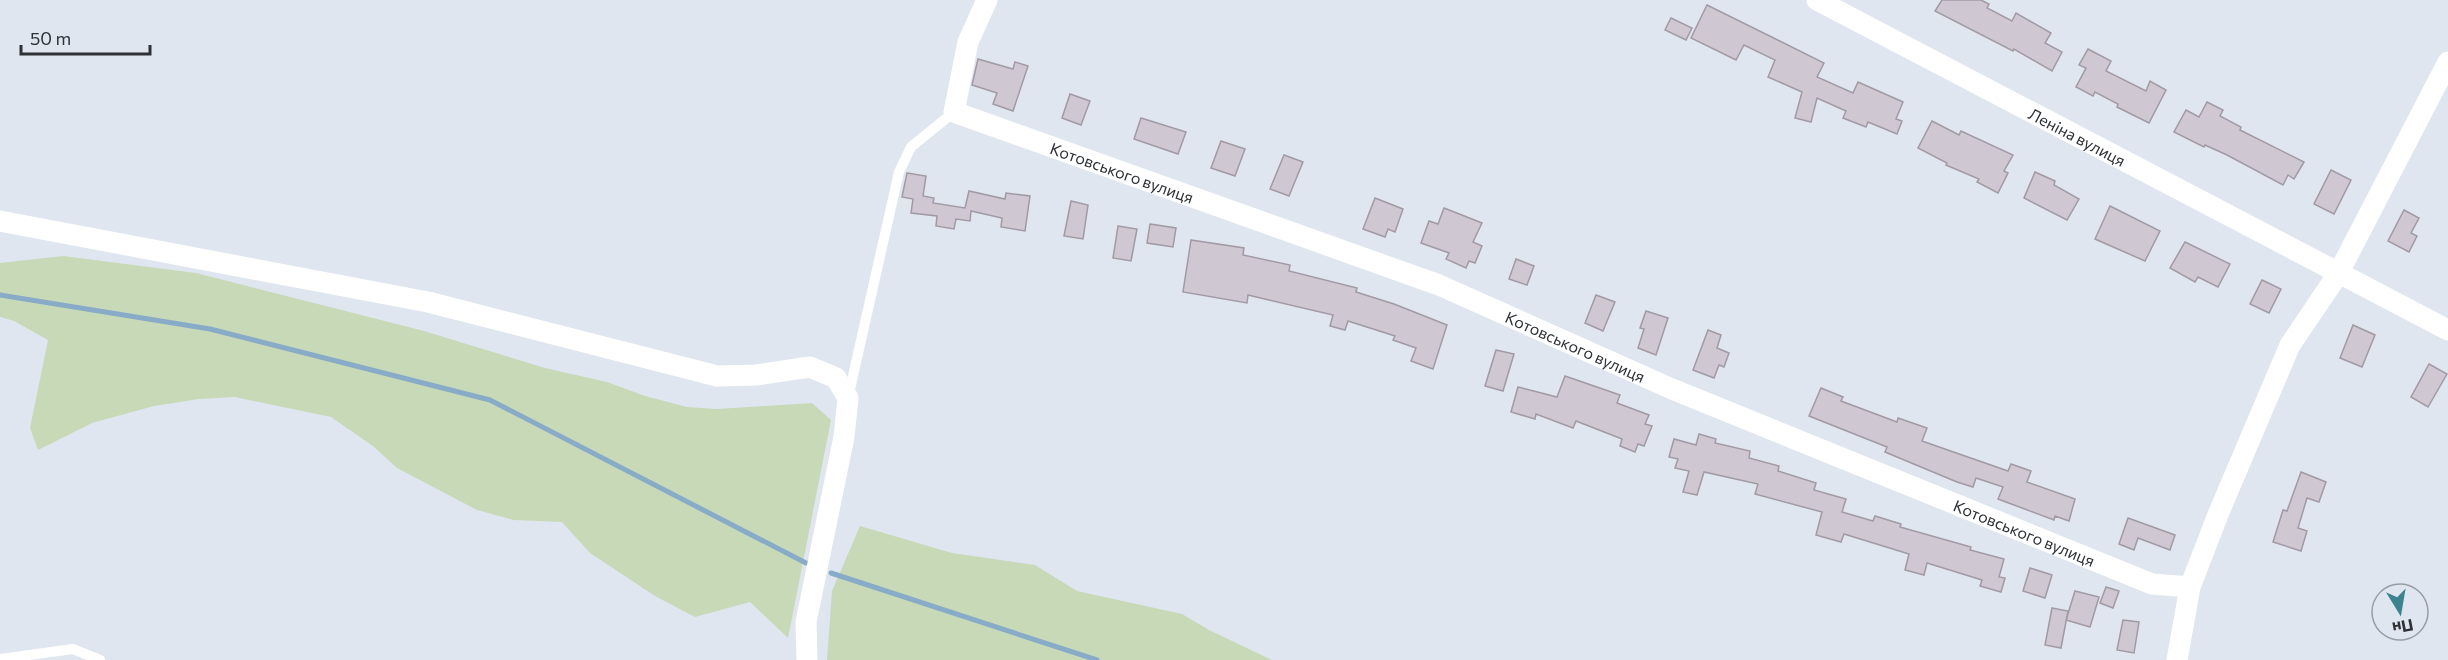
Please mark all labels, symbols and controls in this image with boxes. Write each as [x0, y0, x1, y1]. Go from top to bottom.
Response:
scale bar [21, 18, 150, 56]
text: 50 m [30, 27, 71, 49]
street label: Леніна вулиця [2026, 103, 2129, 169]
street label: Котовського вулиця [1048, 138, 1196, 206]
street label: Котовського вулиця [1503, 307, 1648, 385]
street label: Котовського вулиця [1951, 495, 2098, 569]
north arrow [2370, 582, 2430, 642]
text: Пн [2391, 616, 2415, 639]

